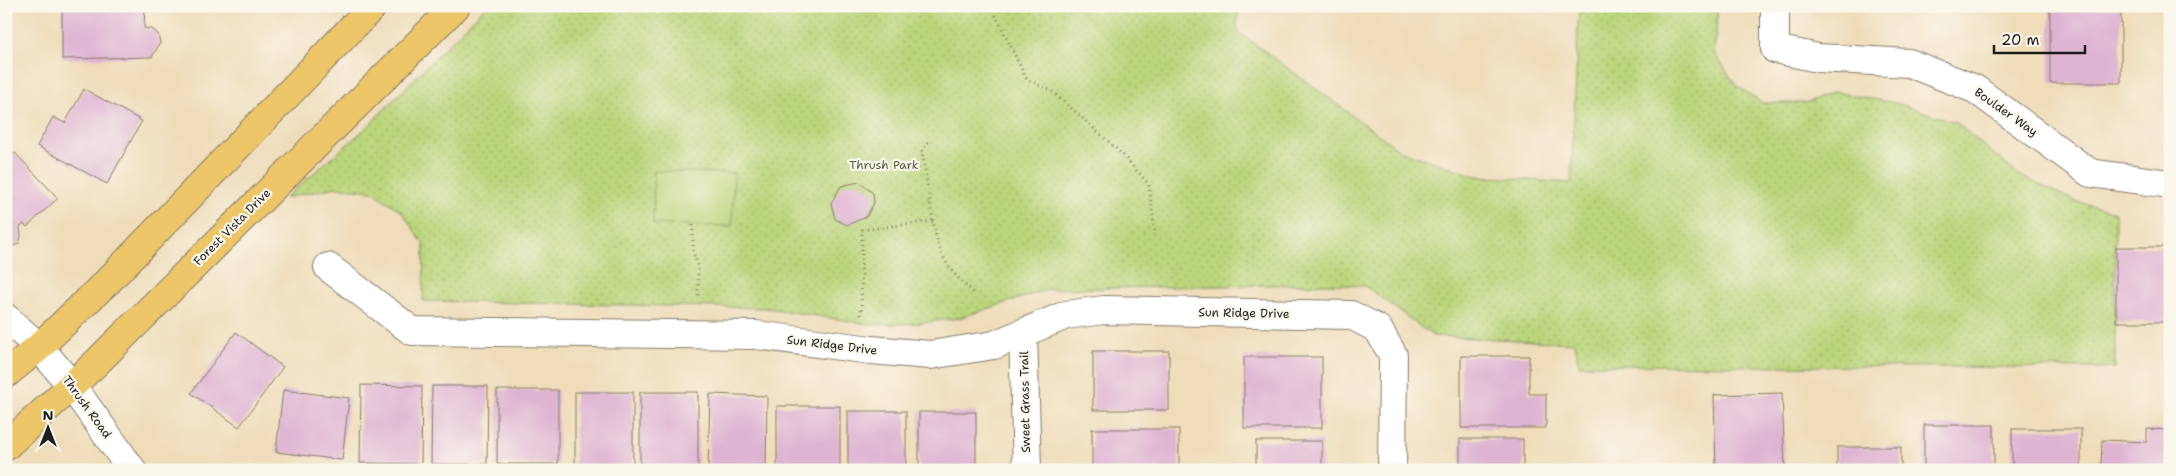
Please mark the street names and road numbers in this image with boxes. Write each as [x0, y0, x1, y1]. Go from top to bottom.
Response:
street label: Boulder Way [1971, 84, 2041, 140]
street label: Forest Vista Drive [190, 185, 274, 269]
street label: Sun Ridge Drive [1198, 304, 1290, 322]
street label: Sun Ridge Drive [786, 331, 878, 359]
street label: Sweet Grass Trail [1016, 351, 1034, 453]
street label: Thrush Road [59, 372, 115, 442]

